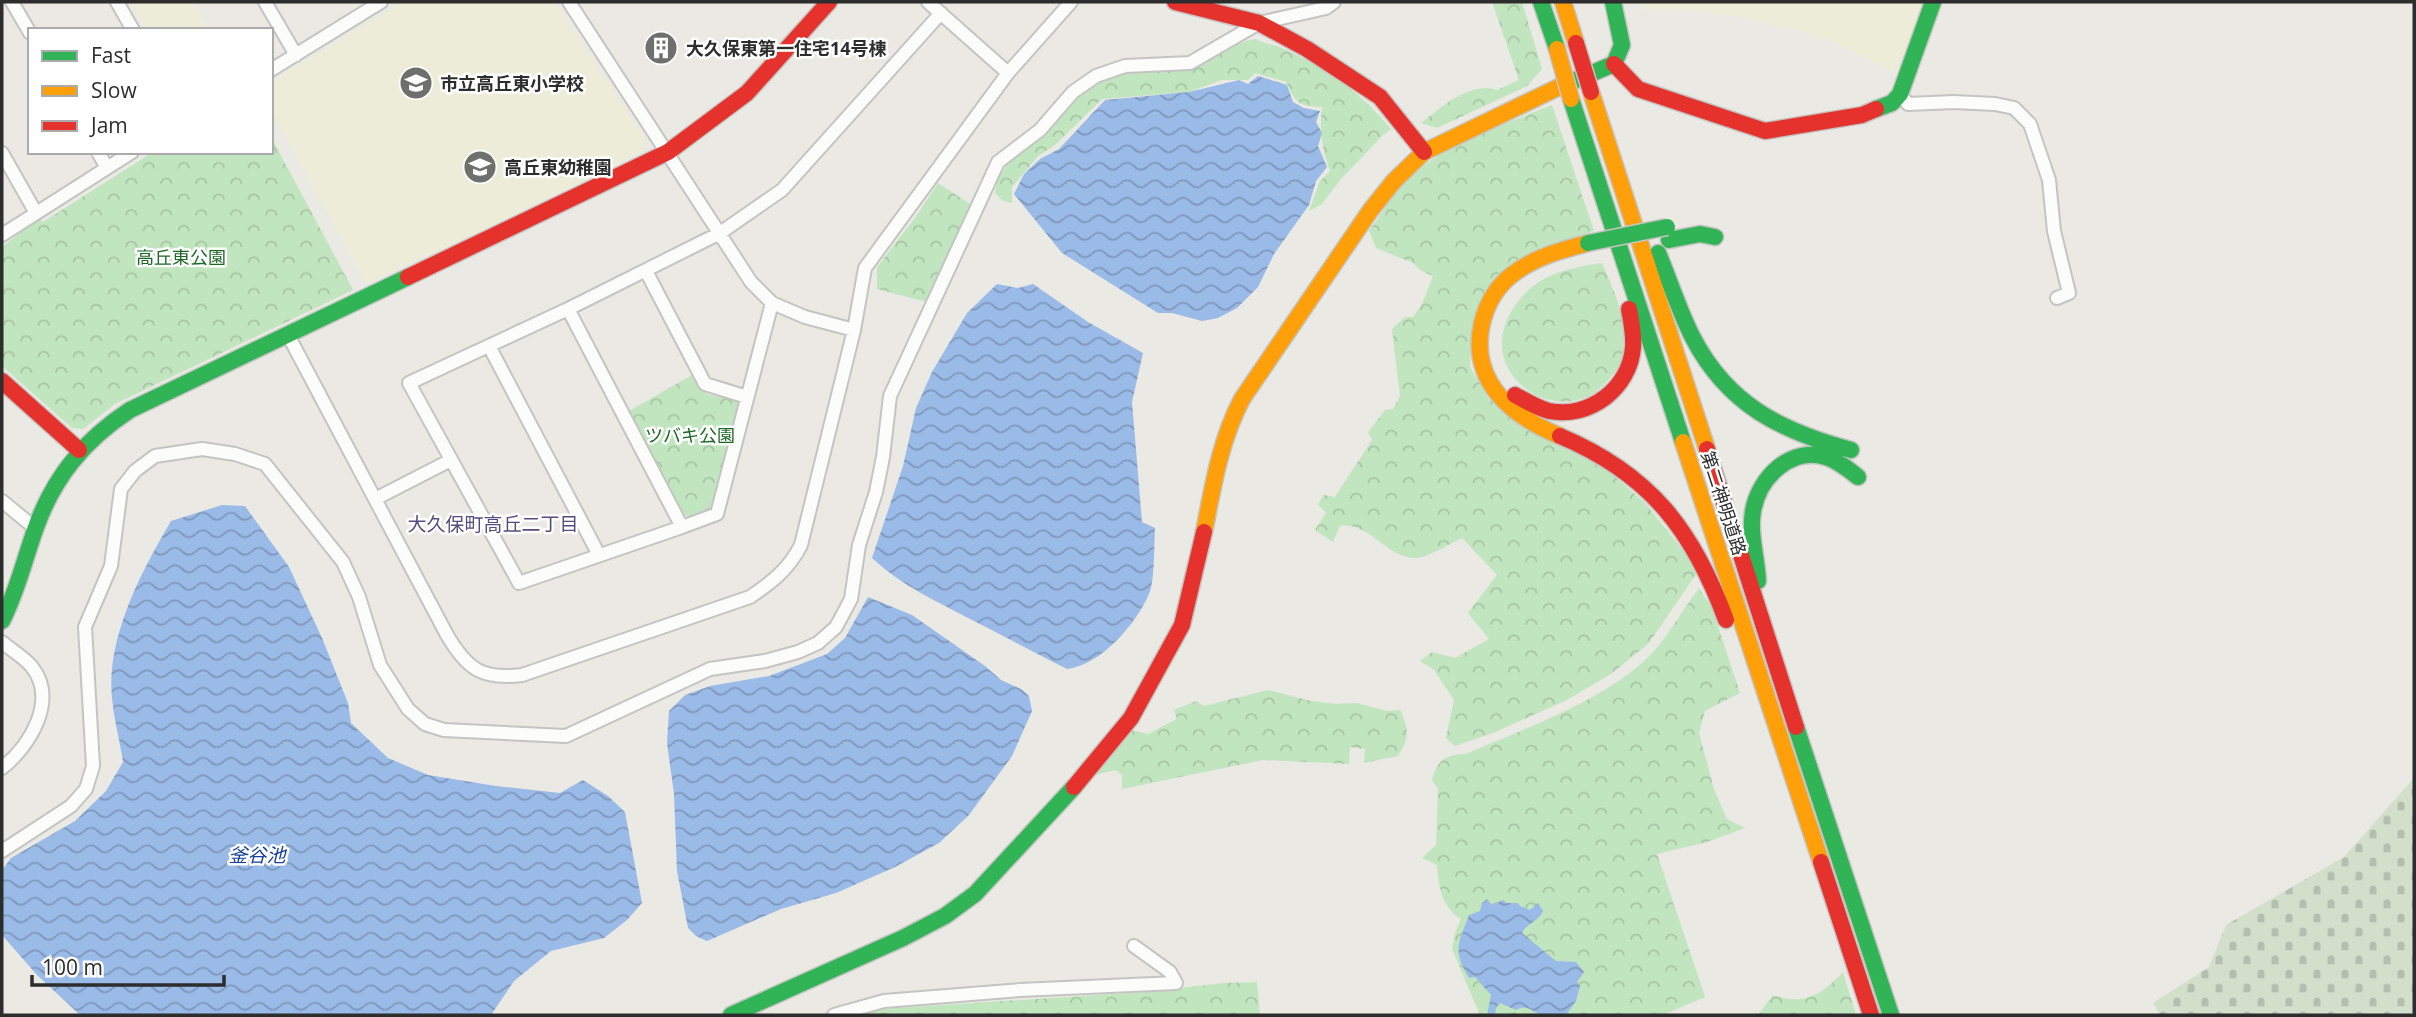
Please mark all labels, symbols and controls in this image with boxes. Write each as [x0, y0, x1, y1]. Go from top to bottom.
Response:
legend [28, 28, 273, 154]
building icon: 大久保東第一住宅14号棟 [642, 29, 680, 67]
place label: 大久保東第一住宅14号棟 [686, 36, 887, 60]
text: Fast [91, 41, 131, 69]
school or university icon: 市立高丘東小学校 [397, 64, 435, 102]
place label: 市立高丘東小学校 [440, 71, 584, 95]
text: Slow [91, 76, 137, 104]
text: Jam [89, 111, 128, 139]
school or university icon: 高丘東幼稚園 [461, 148, 499, 186]
place label: 高丘東幼稚園 [504, 155, 612, 179]
park label: 高丘東公園 [136, 245, 226, 269]
park label: ツバキ公園 [645, 423, 735, 447]
street label: 第二神明道路 [1696, 448, 1752, 558]
district label: 大久保町高丘二丁目 [407, 511, 579, 537]
water label: 釜谷池 [228, 842, 287, 868]
scale bar [32, 944, 224, 988]
text: 100 m [42, 953, 103, 981]

